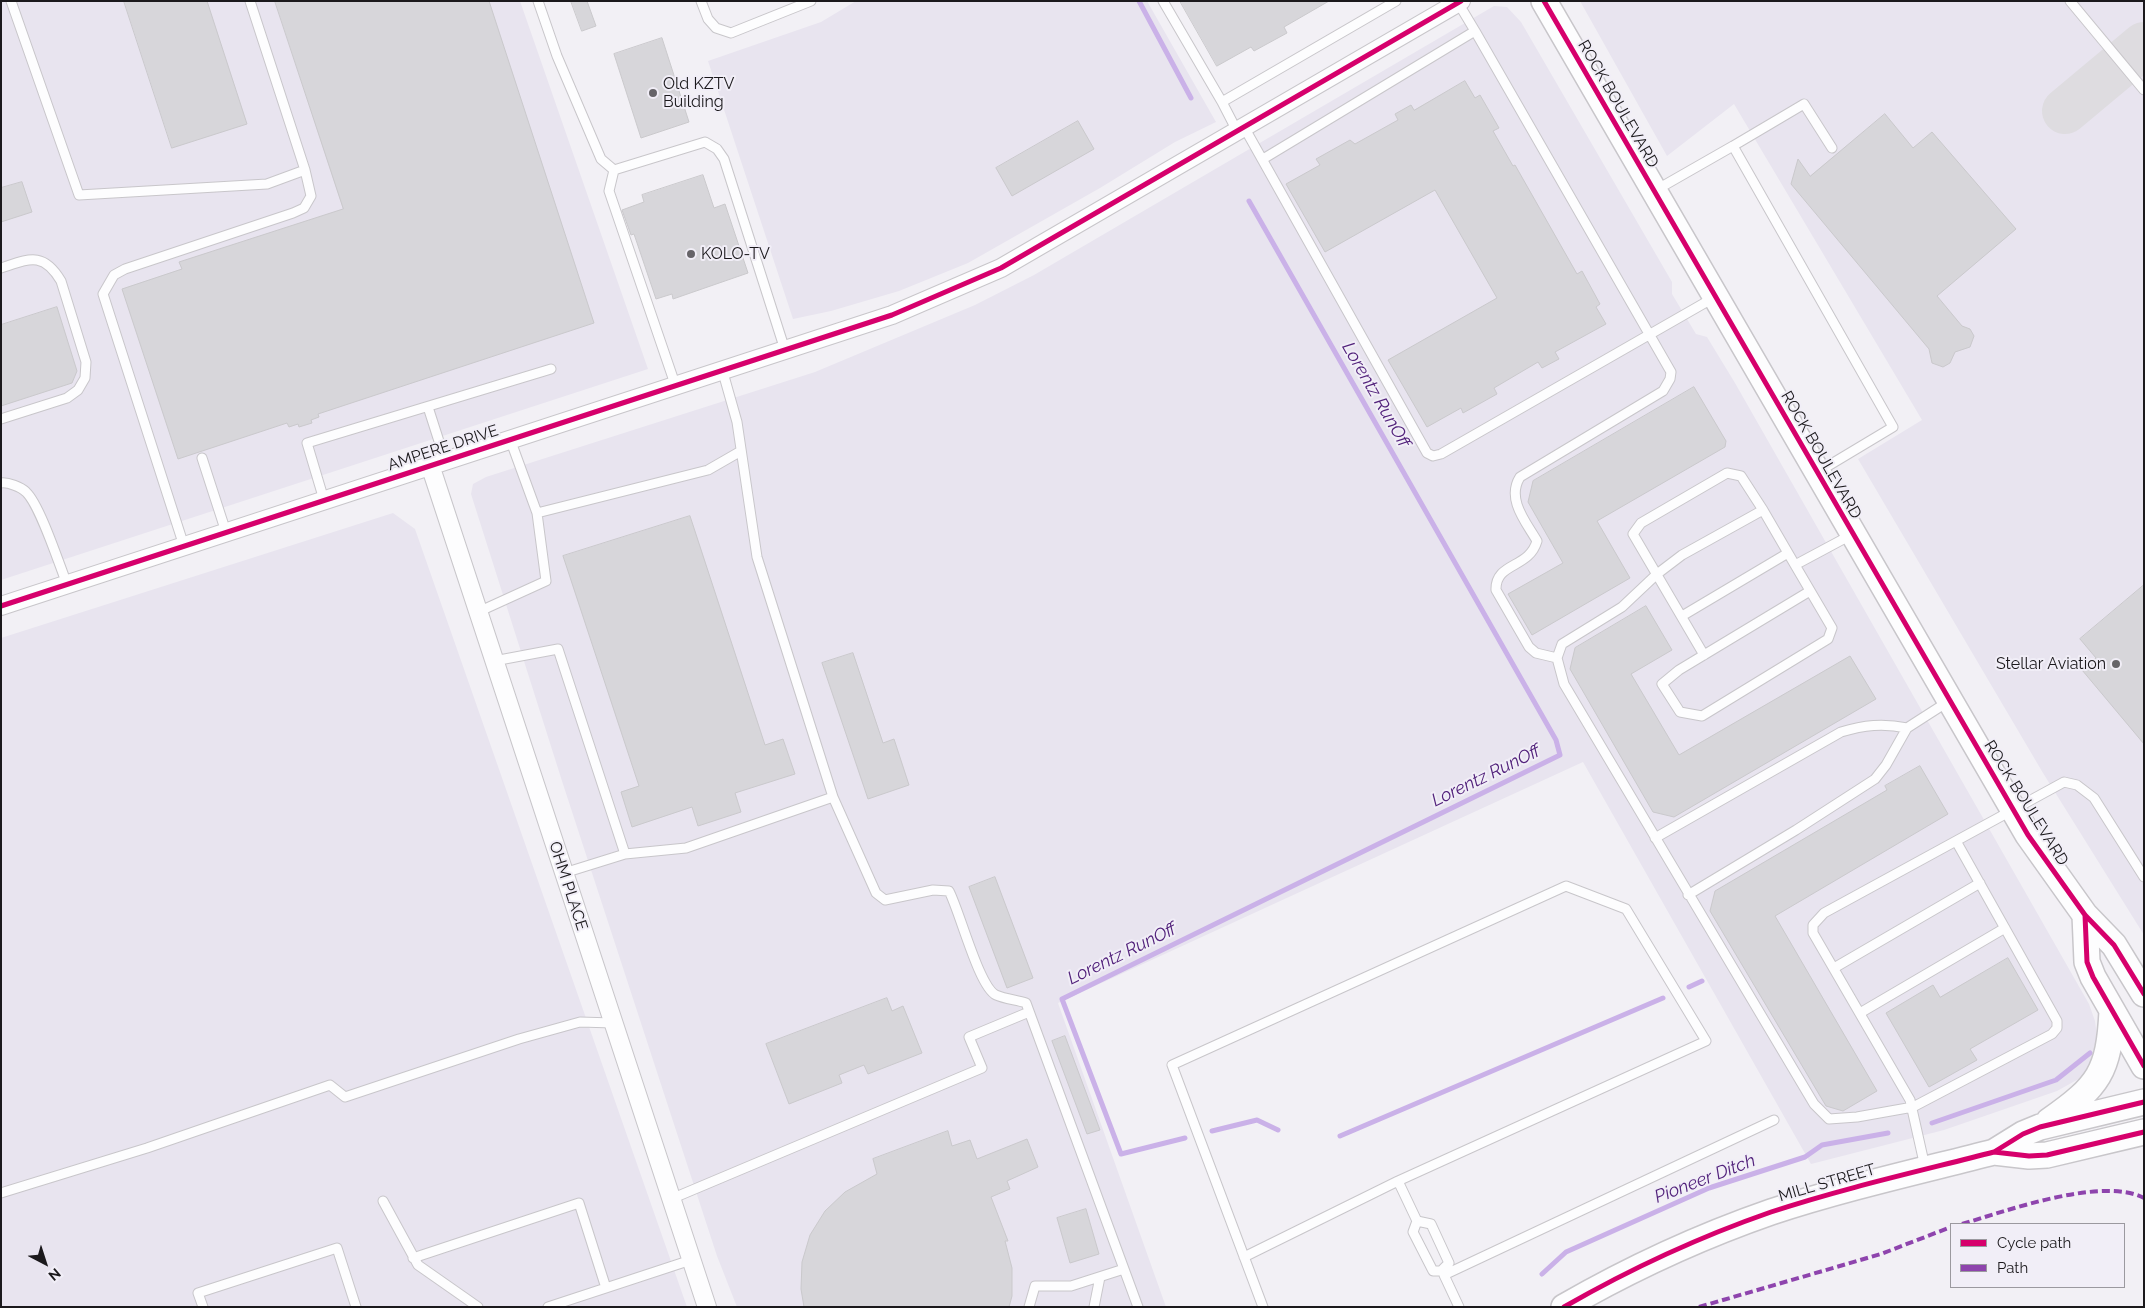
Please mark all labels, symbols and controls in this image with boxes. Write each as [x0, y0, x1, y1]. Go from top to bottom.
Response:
street label: ROCK BOULEVARD [1574, 37, 1662, 171]
place label: Old KZTV Building [663, 74, 734, 112]
marker: Old KZTV Building [647, 87, 659, 99]
place label: KOLO-TV [701, 244, 770, 264]
marker: KOLO-TV [685, 248, 697, 260]
water label: Lorentz RunOff [1337, 338, 1415, 452]
street label: ROCK BOULEVARD [1777, 388, 1865, 522]
street label: AMPERE DRIVE [385, 421, 501, 475]
place label: Stellar Aviation [1996, 654, 2106, 674]
marker: Stellar Aviation [2110, 658, 2122, 670]
street label: ROCK BOULEVARD [1980, 737, 2072, 869]
water label: Lorentz RunOff [1428, 740, 1544, 812]
street label: OHM PLACE [545, 839, 591, 933]
water label: Lorentz RunOff [1064, 918, 1180, 990]
water label: Pioneer Ditch [1652, 1150, 1758, 1208]
street label: MILL STREET [1776, 1160, 1878, 1206]
legend [1950, 1223, 2125, 1288]
text: Cycle path [1997, 1234, 2071, 1252]
north arrow [20, 1238, 70, 1288]
text: Path [1997, 1259, 2028, 1277]
text: N [45, 1265, 64, 1284]

